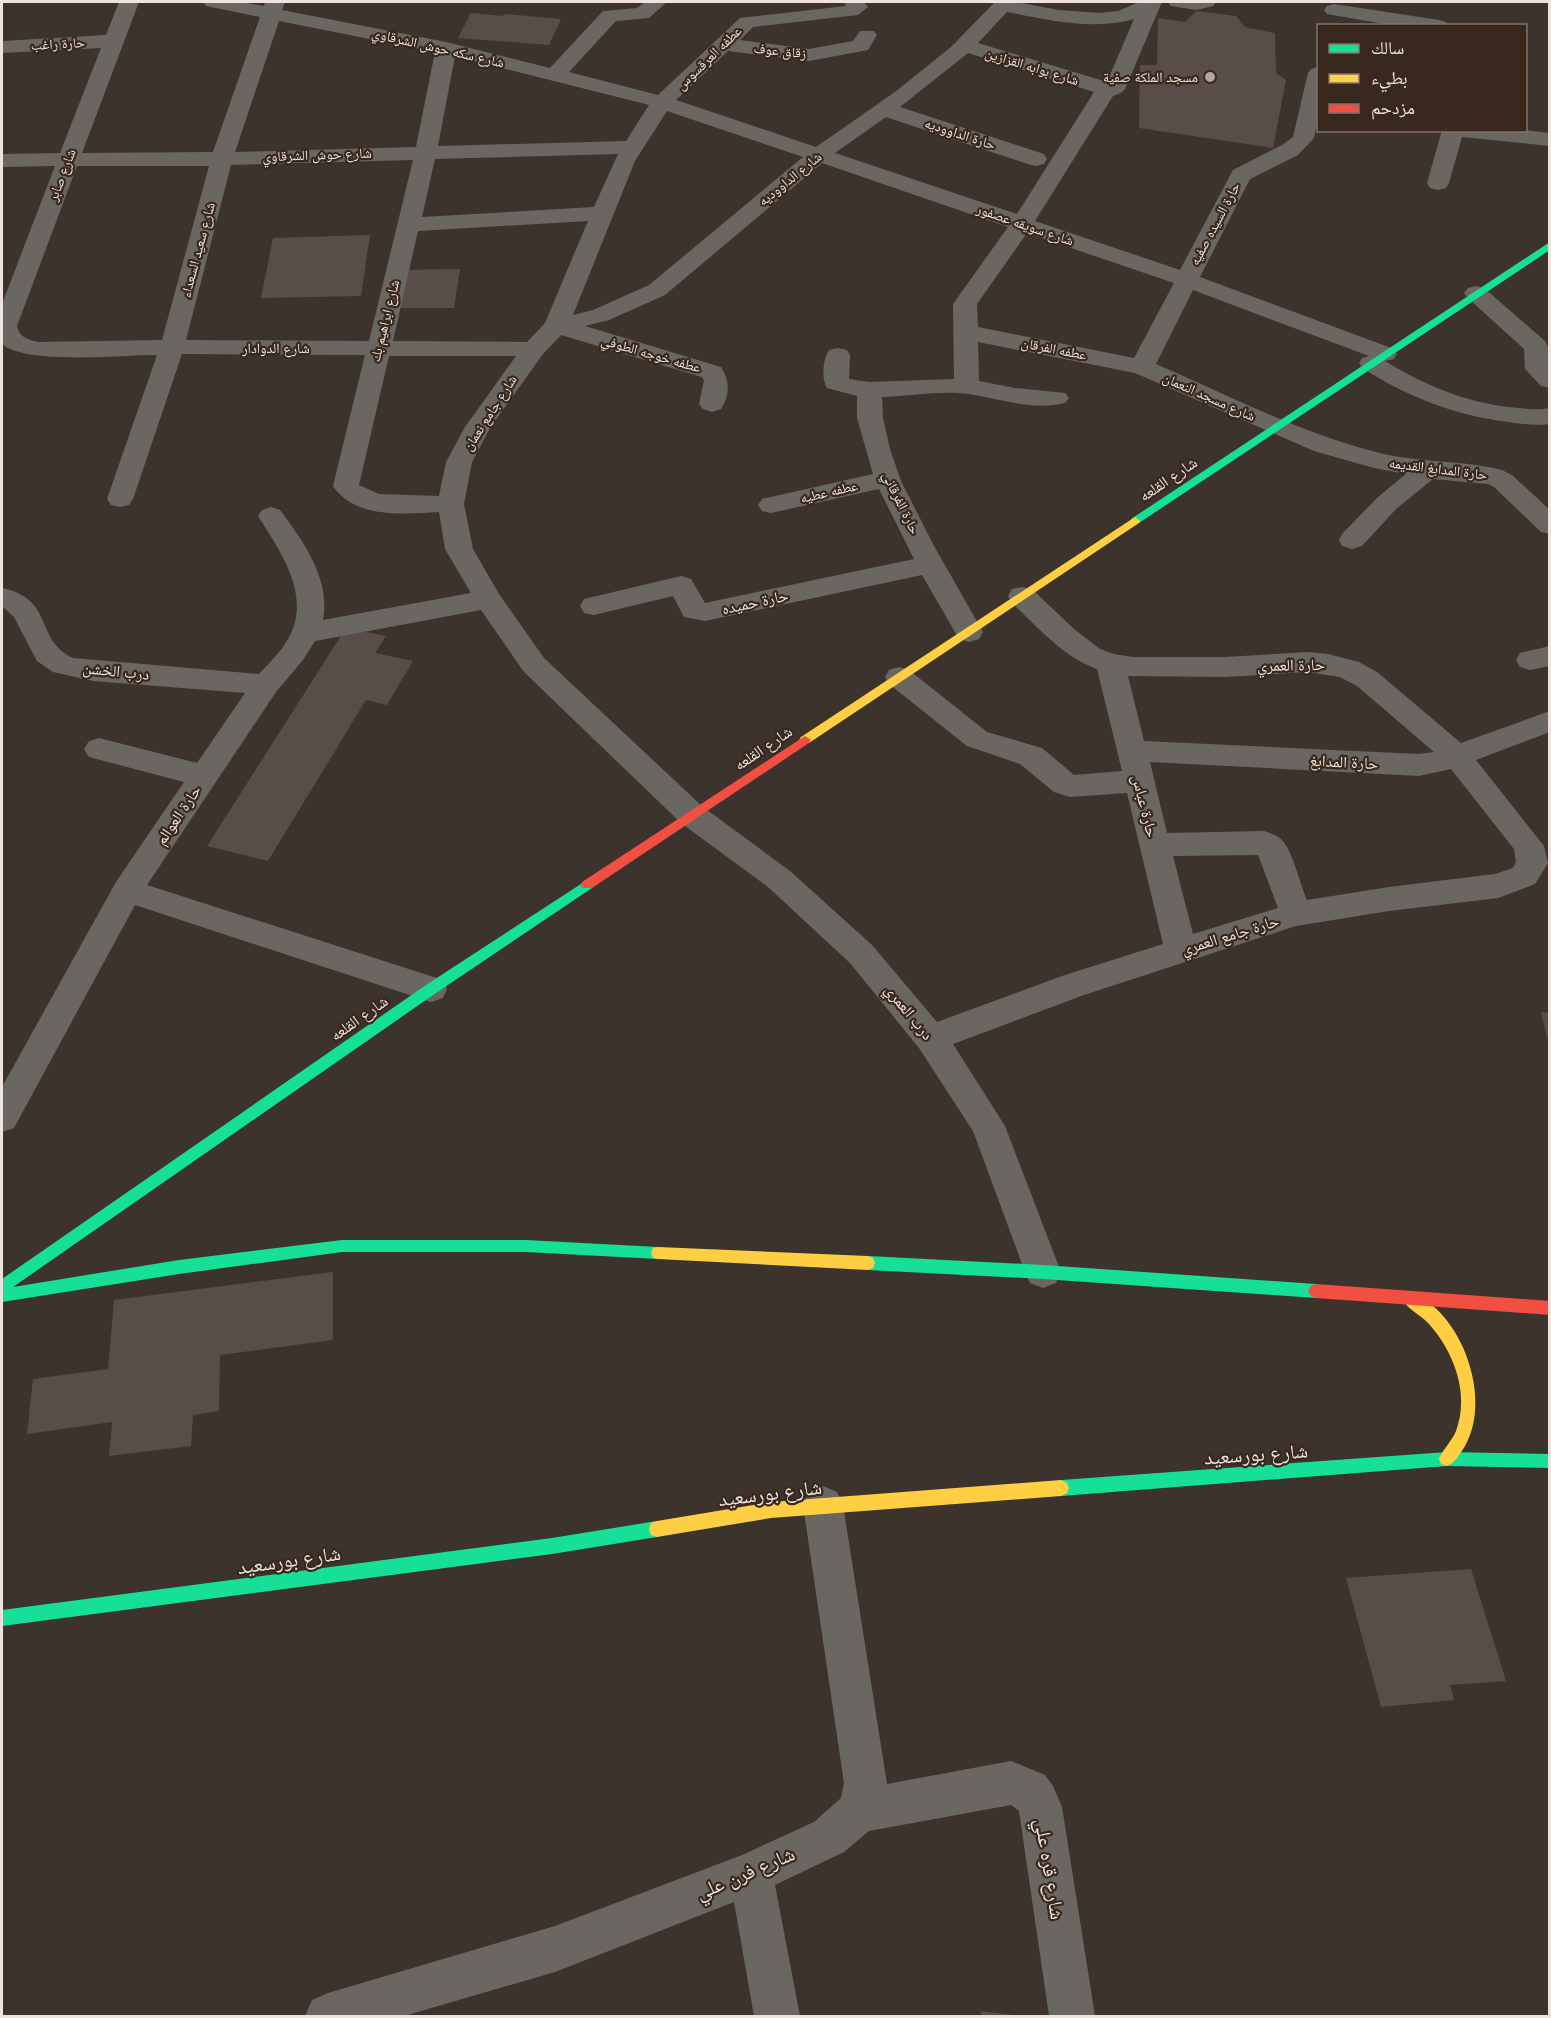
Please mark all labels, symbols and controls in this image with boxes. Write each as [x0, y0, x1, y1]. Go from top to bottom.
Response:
street label: عطفه العرقسوس [673, 22, 745, 94]
legend [1317, 24, 1527, 132]
street label: شارع سكه حوش الشرقاوي [370, 25, 506, 74]
street label: حارة راغب [30, 34, 86, 54]
text: سالك [1371, 37, 1404, 59]
street label: زقاق عوف [753, 40, 807, 62]
street label: شارع بوابه القزازين [983, 45, 1081, 90]
text: بطيء [1371, 67, 1408, 93]
place label: مسجد الملكة صفية [1103, 69, 1198, 86]
marker: مسجد الملكة صفية [1203, 70, 1217, 84]
text: مزدحم [1371, 97, 1415, 120]
street label: حارة الداووديه [922, 115, 998, 153]
street label: شارع حوش الشرقاوي [262, 145, 372, 168]
street label: شارع صابر [44, 147, 81, 205]
street label: شارع الداووديه [755, 148, 826, 210]
street label: حارة السيده صفيه [1186, 179, 1244, 268]
street label: شارع سعيد السعداء [177, 200, 220, 300]
street label: شارع سويقه عصفور [973, 200, 1076, 251]
street label: شارع ابراهيم بك [367, 278, 404, 364]
street label: عطفه خوجه الطوفي [599, 332, 703, 379]
street label: عطفه الفرقان [1020, 334, 1088, 364]
street label: شارع الدوادار [241, 340, 310, 358]
street label: شارع مسجد النعمان [1160, 369, 1258, 426]
street label: شارع جامع نعمان [459, 372, 522, 455]
street label: شارع القلعه [1135, 453, 1201, 506]
street label: حارة المدابغ القديمه [1388, 455, 1488, 484]
street label: حارة الفرقاني [876, 469, 923, 538]
street label: عطفه عطيه [799, 477, 859, 507]
street label: حارة حميده [720, 586, 790, 618]
street label: حارة العمري [1257, 655, 1325, 678]
street label: درب الخشن [81, 658, 150, 685]
street label: شارع القلعه [730, 722, 796, 775]
street label: حارة المدابغ [1309, 751, 1379, 774]
street label: حارة عباس [1127, 773, 1162, 840]
street label: حارة العوالم [151, 781, 206, 849]
street label: حارة جامع العمري [1179, 911, 1282, 962]
street label: درب العمري [878, 980, 937, 1046]
street label: شارع القلعه [327, 991, 392, 1045]
street label: شارع بورسعيد [1203, 1438, 1309, 1471]
street label: شارع بورسعيد [717, 1475, 823, 1512]
street label: شارع بورسعيد [236, 1541, 342, 1580]
street label: شارع قره علي [1026, 1817, 1070, 1922]
street label: شارع فرن علي [692, 1841, 800, 1908]

